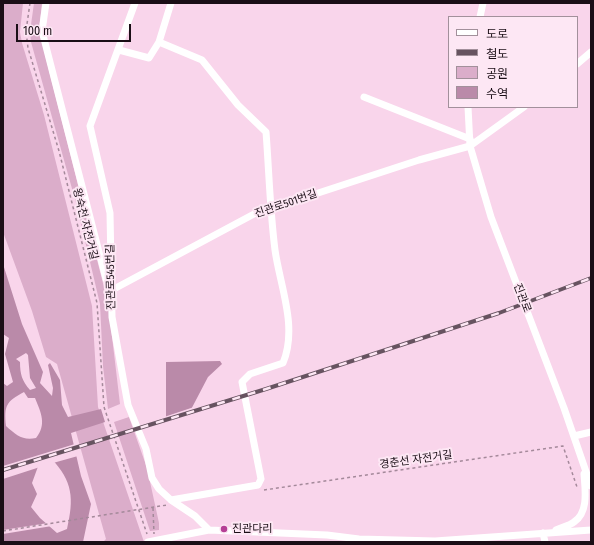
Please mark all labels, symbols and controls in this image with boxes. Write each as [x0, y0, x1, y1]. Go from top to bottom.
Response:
scale bar [18, 16, 133, 42]
legend [448, 16, 578, 108]
text: 100 m [23, 24, 52, 38]
text: 도로 [486, 27, 508, 41]
text: 철도 [486, 47, 508, 61]
text: 공원 [486, 67, 508, 81]
text: 수역 [486, 87, 508, 101]
street label: 왕숙천 자전거길 [70, 187, 100, 261]
street label: 진관로501번길 [253, 187, 319, 221]
street label: 진관로545번길 [104, 244, 118, 310]
street label: 진관로 [510, 281, 534, 315]
street label: 경춘선 자전거길 [379, 448, 453, 472]
place label: 진관다리 [232, 522, 272, 536]
marker: 진관다리 [219, 524, 229, 534]

